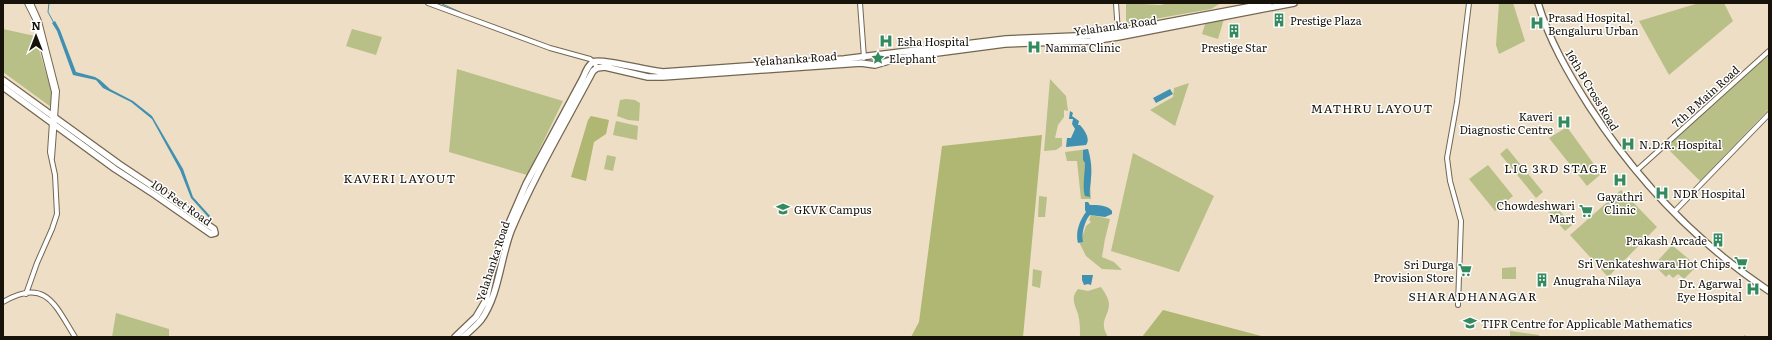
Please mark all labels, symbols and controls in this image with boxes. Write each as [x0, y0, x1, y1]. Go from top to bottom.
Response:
place label: Prasad Hospital, Bengaluru Urban [1548, 9, 1638, 38]
street label: Yelahanka Road [1072, 11, 1158, 39]
building icon: Prestige Plaza [1271, 12, 1287, 28]
place label: Prestige Plaza [1290, 12, 1362, 28]
hospital icon: Prasad Hospital, Bengaluru Urban [1529, 15, 1545, 31]
north arrow [16, 16, 56, 56]
text: N [31, 17, 41, 33]
building icon: Prestige Star [1226, 23, 1242, 39]
hospital icon: Esha Hospital [878, 33, 894, 49]
place label: Esha Hospital [897, 33, 969, 49]
hospital icon: Namma Clinic [1026, 39, 1042, 55]
place label: Namma Clinic [1045, 39, 1121, 55]
place label: Prestige Star [1201, 39, 1268, 55]
street label: Yelahanka Road [753, 47, 838, 69]
street label: 16th B Cross Road [1563, 47, 1624, 134]
place icon: Elephant [870, 50, 886, 66]
place label: Elephant [889, 50, 937, 66]
street label: 7th B Main Road [1668, 61, 1742, 131]
district label: MATHRU LAYOUT [1311, 99, 1433, 117]
place label: Kaveri Diagnostic Centre [1459, 108, 1553, 137]
hospital icon: Kaveri Diagnostic Centre [1556, 114, 1572, 130]
hospital icon: N.D.R. Hospital [1620, 136, 1636, 152]
place label: N.D.R. Hospital [1639, 136, 1722, 152]
district label: LIG 3RD STAGE [1504, 159, 1608, 177]
district label: KAVERI LAYOUT [344, 169, 456, 187]
hospital icon: Gayathri Clinic [1612, 172, 1628, 188]
street label: 100 Feet Road [149, 175, 216, 229]
hospital icon: NDR Hospital [1654, 185, 1670, 201]
place label: NDR Hospital [1673, 185, 1746, 201]
place label: Gayathri Clinic [1597, 188, 1643, 217]
place label: Chowdeshwari Mart [1497, 197, 1576, 226]
school or university icon: GKVK Campus [775, 201, 791, 217]
place label: GKVK Campus [794, 201, 872, 217]
supermarket icon: Chowdeshwari Mart [1578, 203, 1594, 219]
street label: Yelahanka Road [471, 218, 513, 303]
place label: Prakash Arcade [1626, 232, 1707, 248]
building icon: Prakash Arcade [1710, 232, 1726, 248]
place label: Sri Venkateshwara Hot Chips [1578, 255, 1730, 271]
supermarket icon: Sri Venkateshwara Hot Chips [1733, 255, 1749, 271]
place label: Sri Durga Provision Store [1373, 256, 1454, 285]
supermarket icon: Sri Durga Provision Store [1457, 262, 1473, 278]
building icon: Anugraha Nilaya [1534, 272, 1550, 288]
place label: Anugraha Nilaya [1553, 272, 1641, 288]
place label: Dr. Agarwal Eye Hospital [1677, 275, 1742, 304]
hospital icon: Dr. Agarwal Eye Hospital [1745, 281, 1761, 297]
district label: SHARADHANAGAR [1408, 287, 1538, 305]
school or university icon: TIFR Centre for Applicable Mathematics [1462, 315, 1478, 331]
place label: TIFR Centre for Applicable Mathematics [1481, 315, 1692, 331]

